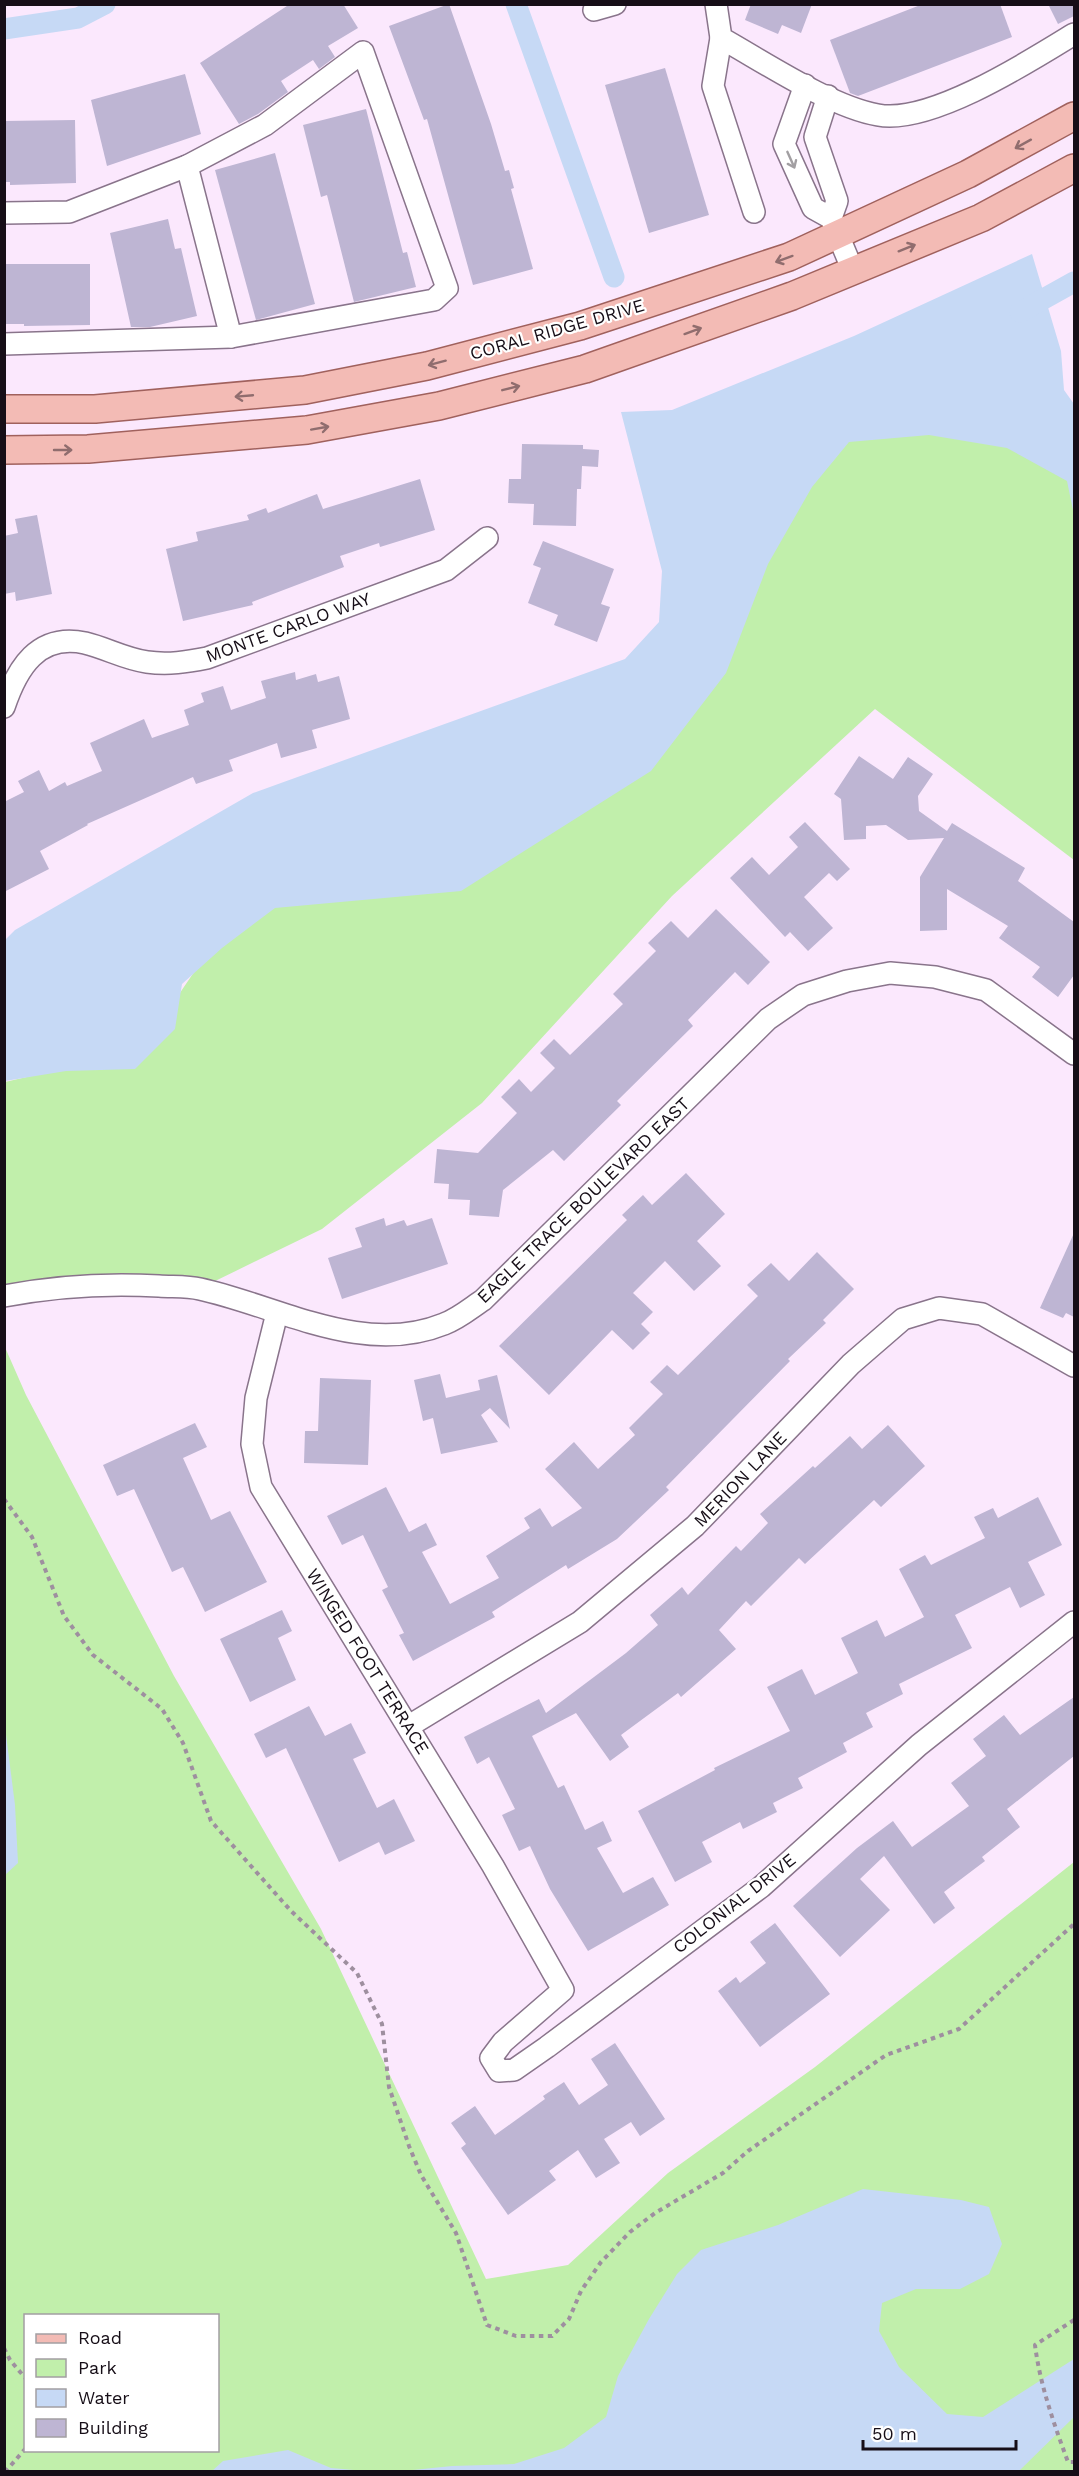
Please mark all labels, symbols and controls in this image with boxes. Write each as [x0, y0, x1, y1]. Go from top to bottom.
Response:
one-way arrow [1015, 138, 1032, 150]
one-way arrow [786, 150, 798, 168]
one-way arrow [898, 242, 916, 253]
one-way arrow [775, 254, 794, 265]
street label: CORAL RIDGE DRIVE [467, 294, 647, 364]
one-way arrow [683, 324, 702, 335]
one-way arrow [427, 358, 446, 370]
one-way arrow [501, 381, 520, 393]
one-way arrow [235, 391, 255, 402]
one-way arrow [310, 422, 329, 433]
one-way arrow [52, 444, 72, 455]
street label: MONTE CARLO WAY [203, 587, 374, 667]
street label: EAGLE TRACE BOULEVARD EAST [472, 1093, 694, 1307]
street label: MERION LANE [689, 1427, 791, 1531]
street label: WINGED FOOT TERRACE [302, 1565, 434, 1757]
street label: COLONIAL DRIVE [668, 1849, 800, 1957]
legend [24, 2314, 219, 2452]
text: Road [78, 2327, 122, 2348]
text: Park [78, 2357, 117, 2378]
text: Water [78, 2387, 130, 2408]
scale bar [863, 2413, 1016, 2451]
text: Building [78, 2417, 148, 2438]
text: 50 m [872, 2423, 917, 2444]

